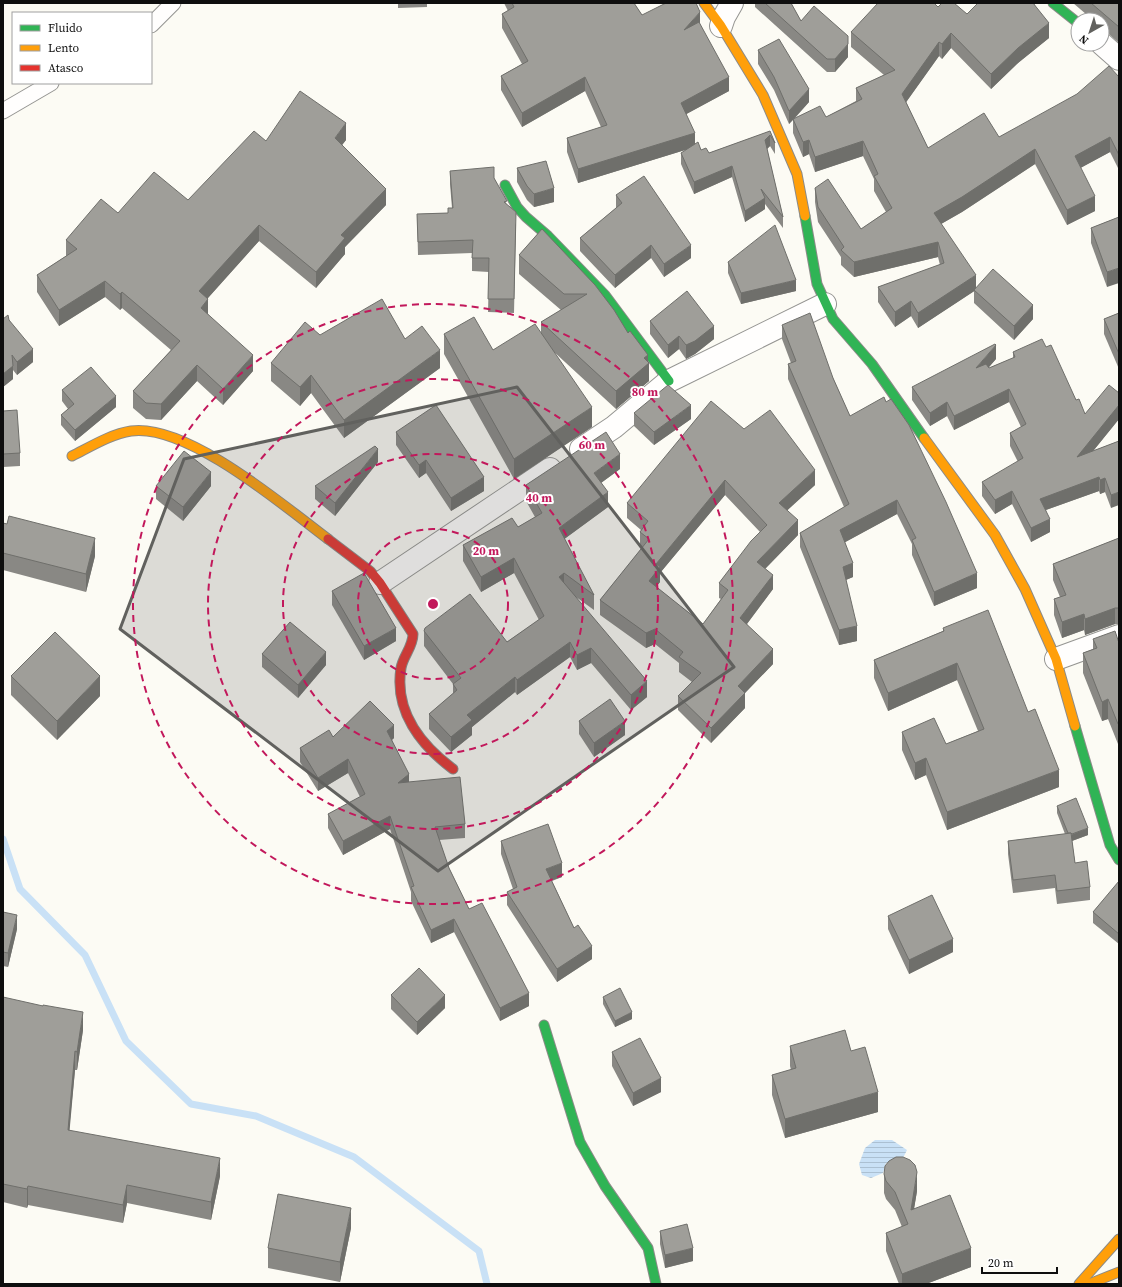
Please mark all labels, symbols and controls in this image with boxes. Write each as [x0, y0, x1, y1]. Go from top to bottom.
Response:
legend [12, 12, 152, 84]
north arrow [1070, 12, 1110, 52]
text: Fluido [48, 20, 83, 36]
text: N [1076, 31, 1092, 48]
text: Lento [48, 40, 79, 56]
text: Atasco [48, 60, 84, 76]
text: 80 m [632, 384, 658, 400]
text: 60 m [579, 437, 605, 453]
text: 40 m [526, 490, 552, 506]
text: 20 m [473, 543, 499, 559]
centre of rings [426, 597, 440, 611]
scale bar [982, 1249, 1057, 1275]
text: 20 m [988, 1255, 1014, 1271]

